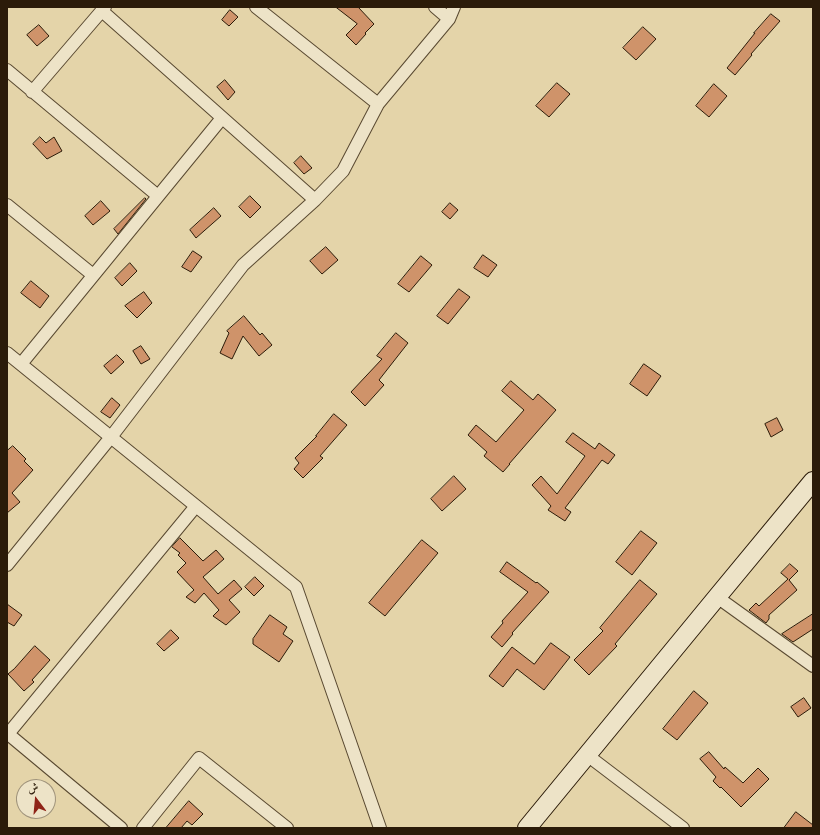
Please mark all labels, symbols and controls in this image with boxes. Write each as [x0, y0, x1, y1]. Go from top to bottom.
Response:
north arrow [16, 779, 56, 819]
text: ش [26, 779, 40, 798]

